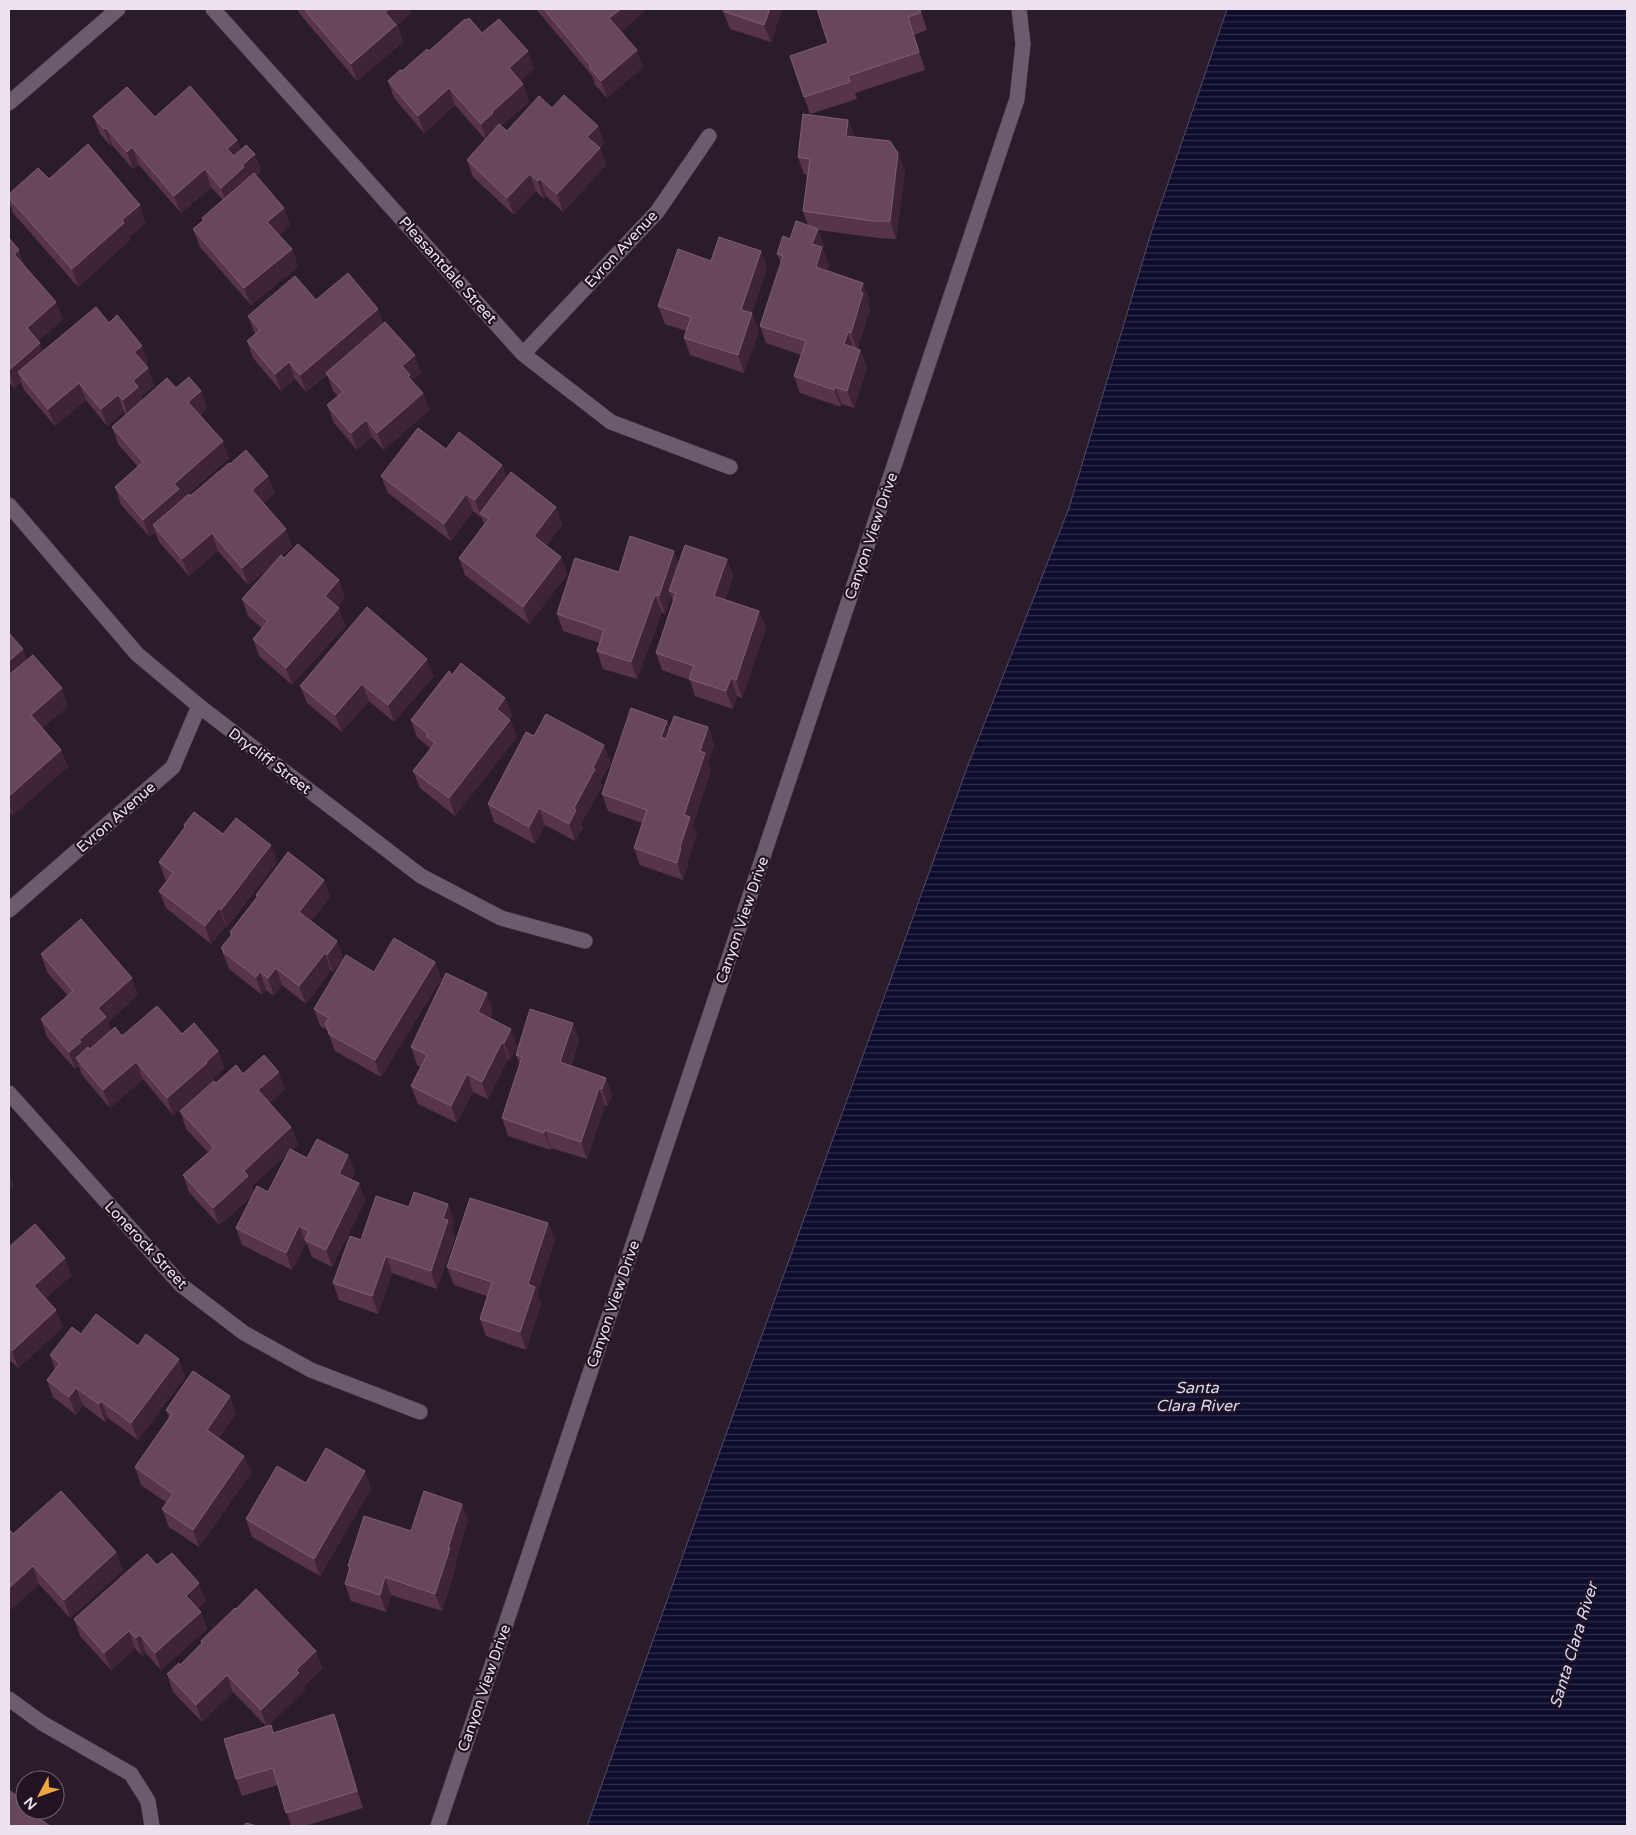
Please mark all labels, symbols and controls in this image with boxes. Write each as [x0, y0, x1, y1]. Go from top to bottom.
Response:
street label: Evron Avenue [581, 207, 661, 291]
street label: Pleasantdale Street [395, 213, 501, 327]
street label: Canyon View Drive [841, 470, 901, 602]
street label: Drycliff Street [225, 724, 315, 798]
street label: Evron Avenue [73, 778, 159, 856]
street label: Canyon View Drive [712, 854, 772, 986]
street label: Lonerock Street [101, 1198, 191, 1293]
street label: Canyon View Drive [583, 1238, 643, 1370]
water label: Santa Clara River [1156, 1378, 1240, 1416]
water label: Santa Clara River [1545, 1578, 1603, 1710]
street label: Canyon View Drive [454, 1622, 514, 1754]
north arrow [15, 1770, 65, 1820]
text: N [20, 1793, 41, 1813]

